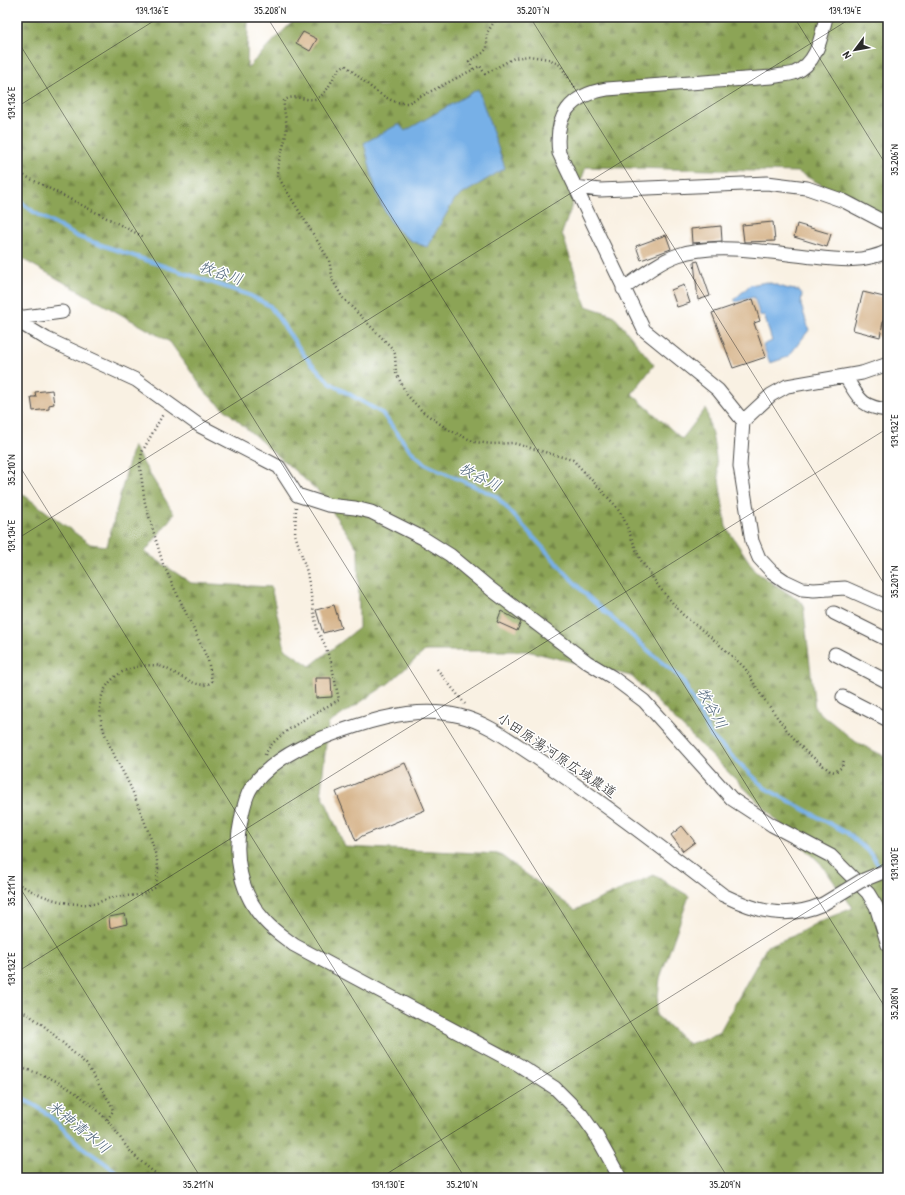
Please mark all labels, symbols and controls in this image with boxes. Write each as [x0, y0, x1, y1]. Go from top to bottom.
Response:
text: 139.136°E [136, 4, 169, 17]
text: 35.208°N [254, 4, 286, 17]
text: 35.207°N [517, 4, 549, 17]
text: 139.134°E [829, 4, 862, 17]
north arrow [835, 30, 875, 70]
text: N [839, 49, 854, 61]
text: 139.136°E [5, 86, 18, 119]
text: 35.206°N [888, 144, 901, 176]
water label: 牧谷川 [196, 255, 246, 290]
text: 139.132°E [888, 414, 901, 448]
text: 35.210°N [5, 454, 18, 486]
water label: 牧谷川 [455, 457, 505, 496]
text: 139.134°E [5, 519, 18, 552]
text: 35.207°N [888, 566, 901, 598]
water label: 牧谷川 [692, 683, 733, 733]
street label: 小田原湯河原広域農道 [494, 708, 621, 802]
text: 139.130°E [888, 847, 901, 881]
text: 35.211°N [5, 876, 18, 906]
text: 139.132°E [5, 952, 18, 986]
text: 35.208°N [888, 988, 901, 1020]
water label: 米神清水川 [44, 1095, 115, 1158]
text: 35.211°N [183, 1178, 213, 1191]
text: 139.130°E [371, 1178, 405, 1191]
text: 35.210°N [446, 1178, 478, 1191]
text: 35.209°N [709, 1178, 741, 1191]

